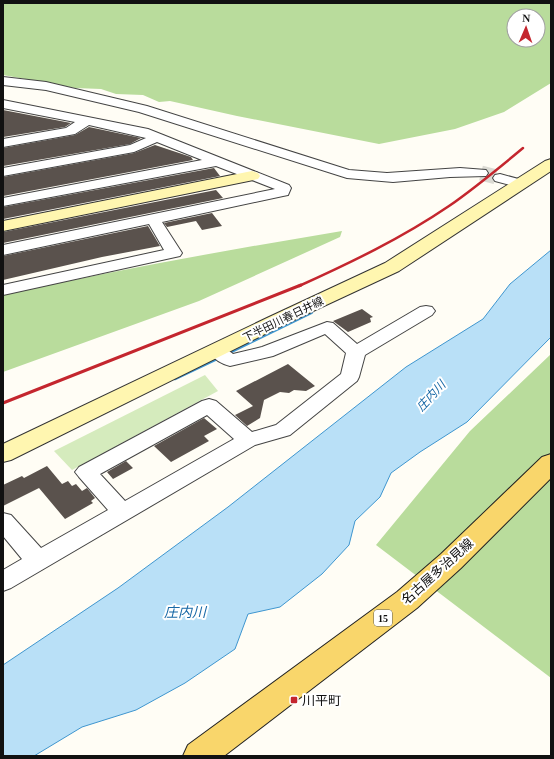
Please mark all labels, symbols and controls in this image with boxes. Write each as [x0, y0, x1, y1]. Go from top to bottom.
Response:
north arrow [506, 8, 546, 48]
text: N [522, 12, 531, 24]
street label: 下半田川春日井線 [241, 294, 325, 344]
water label: 庄内川 [414, 377, 450, 414]
street label: 名古屋多治見線 [398, 535, 476, 607]
water label: 庄内川 [164, 605, 208, 620]
road number: 15 [374, 610, 392, 626]
place label: 川平町 [302, 693, 341, 708]
marker: 川平町 [289, 695, 299, 705]

